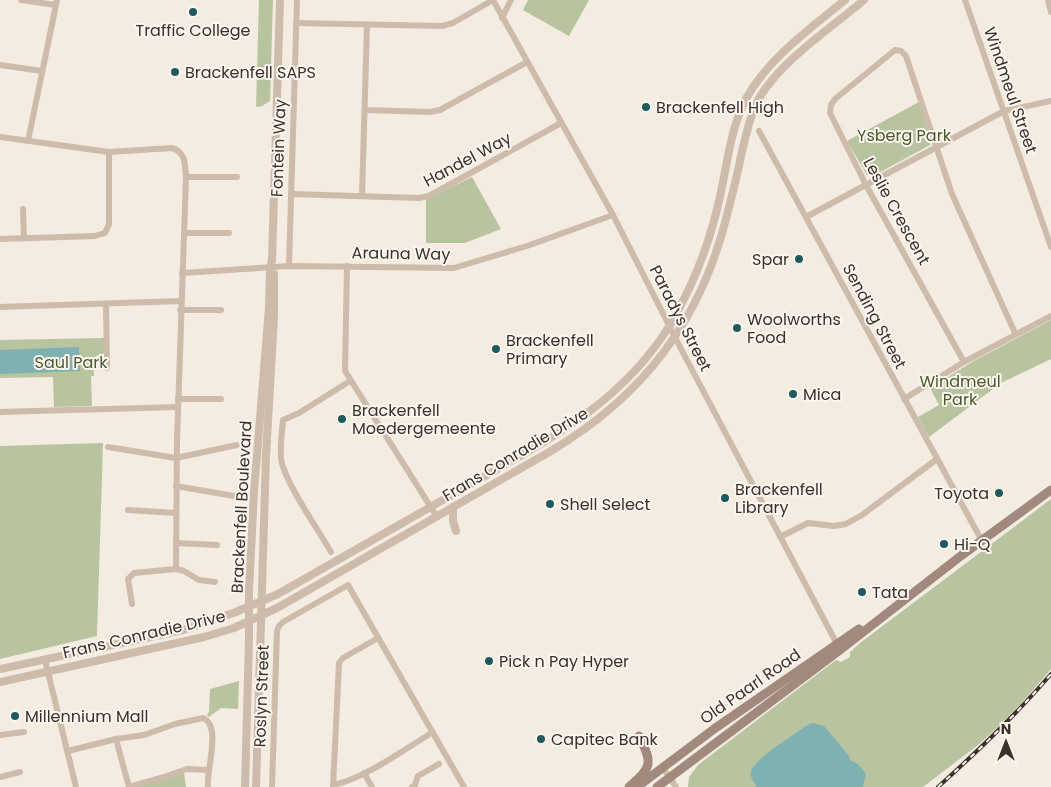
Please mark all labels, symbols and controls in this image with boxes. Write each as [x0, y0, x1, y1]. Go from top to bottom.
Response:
marker: Traffic College [187, 6, 199, 18]
place label: Traffic College [135, 19, 251, 42]
street label: Windmeul Street [978, 24, 1043, 157]
place label: Brackenfell SAPS [185, 61, 316, 84]
marker: Brackenfell SAPS [169, 66, 181, 78]
place label: Brackenfell High [656, 96, 784, 119]
street label: Fontein Way [265, 99, 292, 197]
marker: Brackenfell High [640, 101, 652, 113]
park label: Ysberg Park [857, 124, 952, 147]
street label: Handel Way [419, 127, 515, 192]
street label: Leslie Crescent [858, 153, 936, 269]
street label: Arauna Way [352, 241, 450, 266]
place label: Spar [752, 248, 789, 271]
marker: Spar [793, 253, 805, 265]
street label: Sending Street [837, 259, 912, 373]
street label: Paradys Street [644, 261, 717, 375]
place label: Woolworths Food [747, 308, 841, 349]
marker: Woolworths Food [731, 322, 743, 334]
place label: Brackenfell Primary [506, 329, 594, 370]
marker: Brackenfell Primary [490, 343, 502, 355]
park label: Saul Park [35, 351, 108, 374]
park label: Windmeul Park [919, 370, 1001, 411]
place label: Mica [803, 383, 841, 406]
marker: Mica [787, 388, 799, 400]
place label: Brackenfell Moedergemeente [352, 399, 496, 440]
street label: Frans Conradie Drive [438, 402, 593, 507]
marker: Brackenfell Moedergemeente [336, 413, 348, 425]
street label: Brackenfell Boulevard [225, 420, 258, 594]
place label: Brackenfell Library [735, 478, 823, 519]
place label: Toyota [934, 482, 989, 505]
marker: Toyota [993, 487, 1005, 499]
marker: Brackenfell Library [719, 492, 731, 504]
place label: Shell Select [560, 493, 651, 516]
marker: Shell Select [544, 498, 556, 510]
place label: Hi-Q [954, 533, 991, 556]
marker: Hi-Q [938, 538, 950, 550]
place label: Tata [872, 581, 908, 604]
marker: Tata [856, 586, 868, 598]
street label: Frans Conradie Drive [60, 605, 228, 664]
street label: Old Paarl Road [695, 643, 805, 730]
street label: Roslyn Street [248, 644, 275, 748]
place label: Pick n Pay Hyper [499, 650, 629, 673]
marker: Pick n Pay Hyper [483, 655, 495, 667]
place label: Millennium Mall [25, 705, 148, 728]
marker: Millennium Mall [9, 710, 21, 722]
north arrow [981, 717, 1031, 767]
text: N [1001, 719, 1011, 739]
place label: Capitec Bank [551, 728, 659, 751]
marker: Capitec Bank [535, 733, 547, 745]

